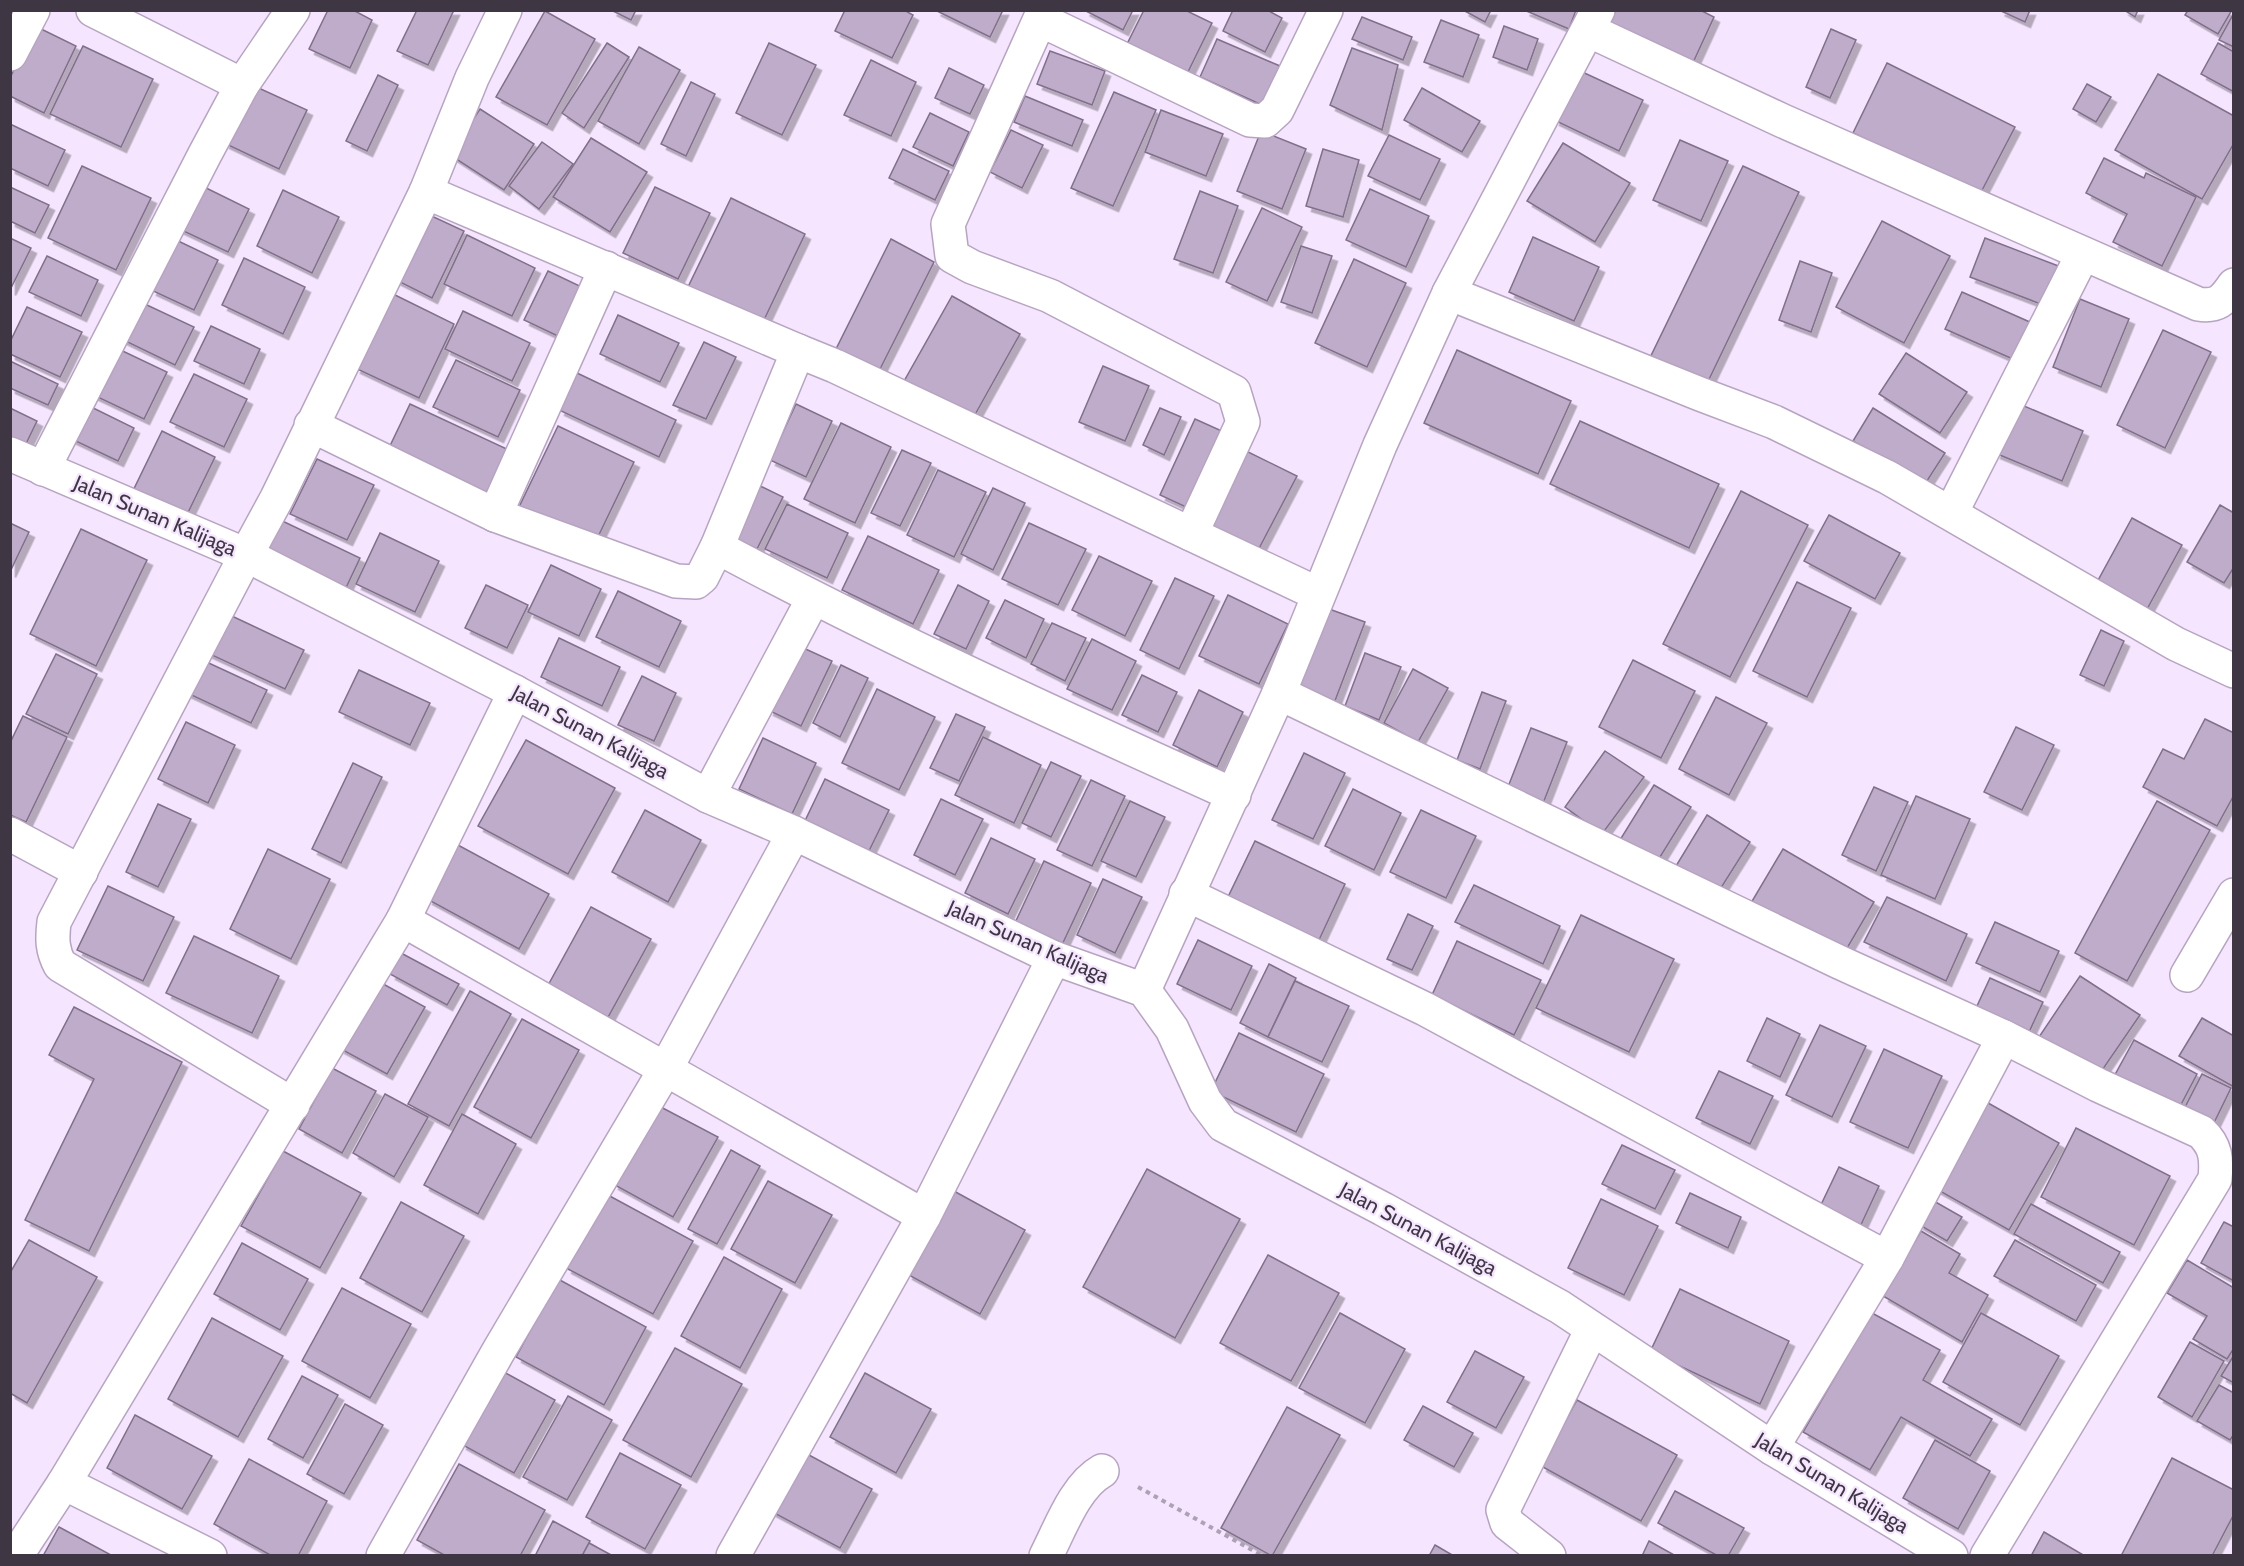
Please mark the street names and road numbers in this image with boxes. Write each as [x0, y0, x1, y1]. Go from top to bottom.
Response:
street label: Jalan Sunan Kalijaga [69, 470, 240, 562]
street label: Jalan Sunan Kalijaga [506, 679, 673, 784]
street label: Jalan Sunan Kalijaga [942, 894, 1113, 989]
street label: Jalan Sunan Kalijaga [1334, 1176, 1501, 1281]
street label: Jalan Sunan Kalijaga [1750, 1426, 1914, 1539]

